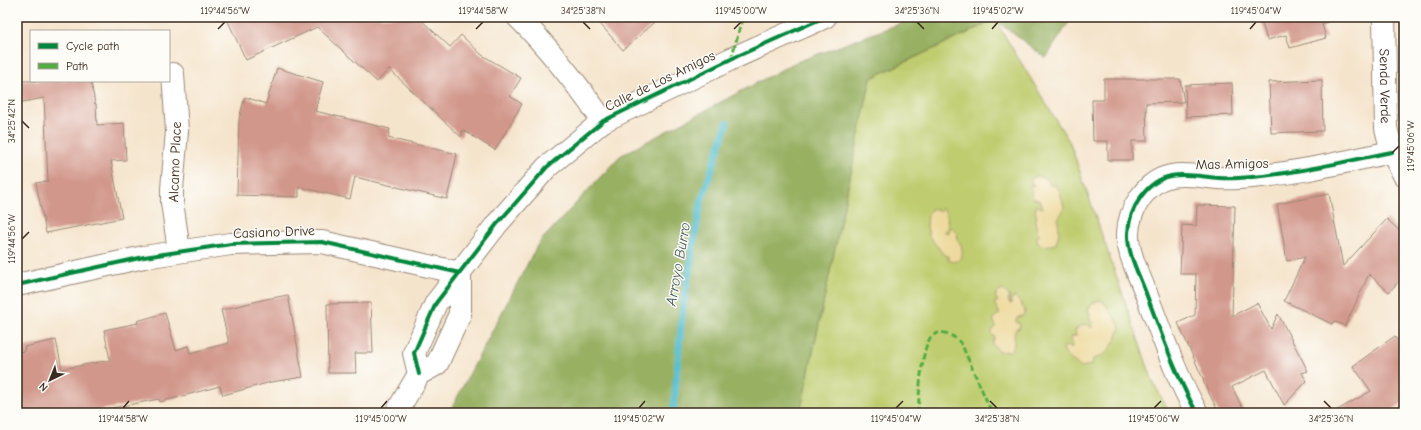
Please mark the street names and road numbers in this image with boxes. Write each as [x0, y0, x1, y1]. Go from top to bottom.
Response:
street label: Calle de Los Amigos [602, 47, 718, 115]
street label: Senda Verde [1376, 48, 1394, 124]
street label: Alcamo Place [165, 121, 185, 203]
street label: Mas Amigos [1195, 155, 1269, 173]
street label: Casiano Drive [233, 222, 315, 242]

